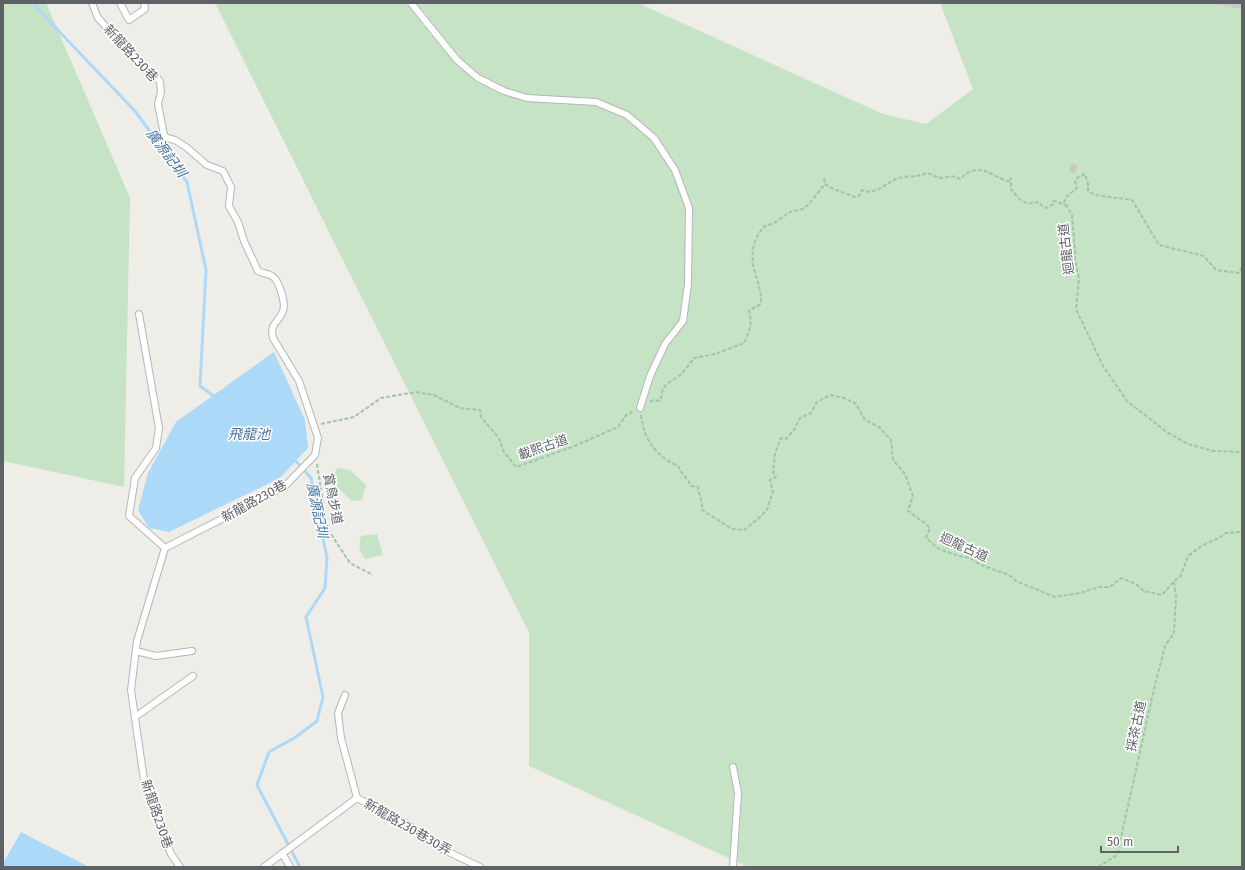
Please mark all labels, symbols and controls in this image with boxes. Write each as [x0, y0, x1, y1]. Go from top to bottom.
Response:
street label: 新龍路230巷 [101, 22, 161, 84]
water label: 廣源記圳 [142, 126, 191, 182]
street label: 迴龍古道 [1055, 222, 1077, 276]
water label: 飛龍池 [228, 426, 272, 443]
street label: 載熙古道 [516, 431, 570, 463]
street label: 賞鳥步道 [321, 472, 345, 526]
street label: 新龍路230巷 [219, 477, 289, 525]
water label: 廣源記圳 [303, 481, 332, 541]
street label: 迴龍古道 [937, 530, 991, 564]
street label: 採茶古道 [1123, 699, 1149, 753]
street label: 新龍路230巷 [138, 777, 176, 851]
street label: 新龍路230巷30弄 [361, 796, 455, 858]
scale bar [1101, 828, 1178, 854]
text: 50 m [1107, 835, 1133, 849]

